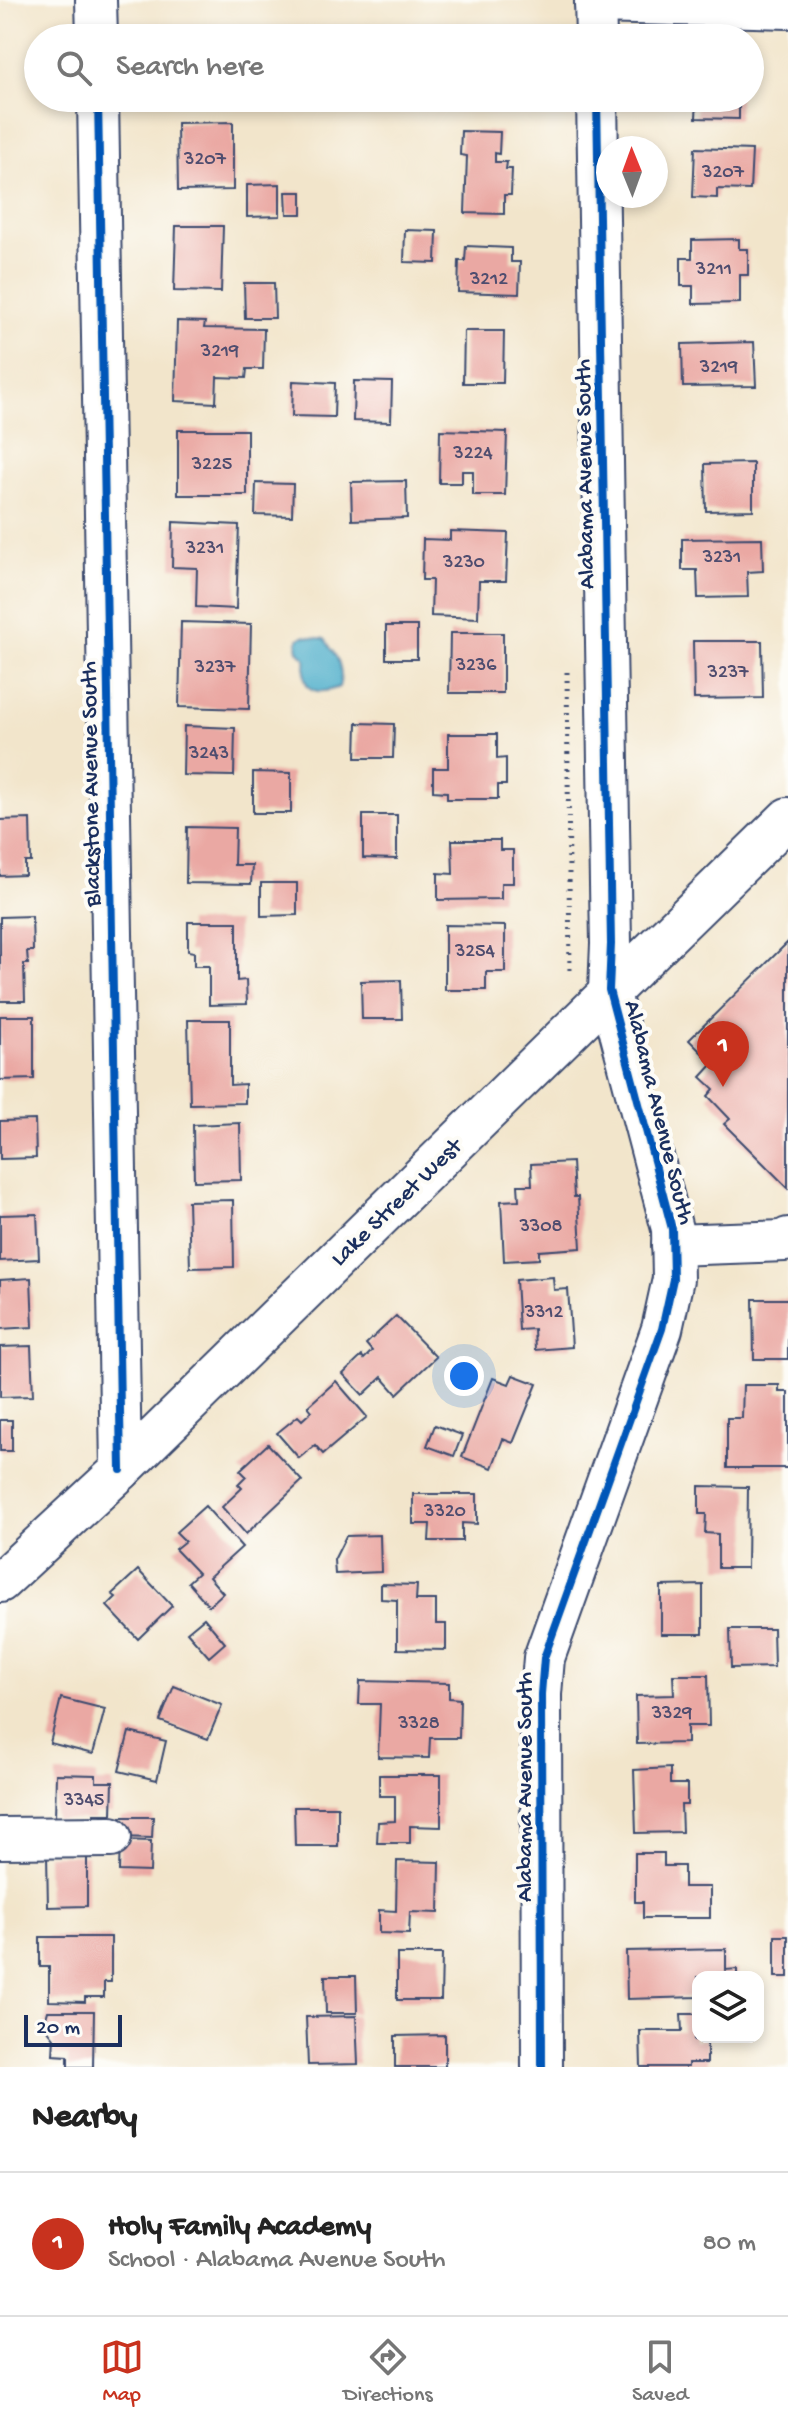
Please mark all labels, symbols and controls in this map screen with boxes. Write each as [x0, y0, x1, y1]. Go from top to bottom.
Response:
search box [24, 24, 764, 112]
icon: search [52, 46, 96, 90]
text: Search here [116, 51, 264, 86]
north arrow [596, 136, 668, 208]
house number: 3207 [183, 149, 227, 172]
house number: 3207 [701, 162, 745, 185]
house number: 3211 [695, 259, 732, 282]
house number: 3212 [469, 269, 508, 292]
house number: 3219 [200, 341, 239, 364]
house number: 3219 [699, 357, 738, 380]
street label: Alabama Avenue South [570, 358, 603, 589]
house number: 3224 [452, 443, 493, 466]
house number: 3225 [191, 454, 232, 477]
house number: 3231 [185, 538, 224, 561]
house number: 3231 [702, 547, 741, 570]
house number: 3230 [442, 552, 485, 575]
house number: 3236 [455, 655, 497, 678]
house number: 3237 [194, 657, 236, 680]
street label: Blackstone Avenue South [76, 661, 109, 908]
house number: 3237 [707, 662, 749, 685]
house number: 3243 [188, 743, 229, 766]
house number: 3254 [454, 941, 496, 964]
street label: Alabama Avenue South [616, 998, 700, 1228]
pin: 1 [697, 1021, 749, 1087]
street label: Lake Street West [326, 1132, 471, 1274]
house number: 3308 [518, 1216, 563, 1239]
house number: 3312 [524, 1302, 564, 1325]
your location [444, 1356, 484, 1396]
house number: 3320 [423, 1501, 466, 1524]
street label: Alabama Avenue South [512, 1672, 541, 1902]
house number: 3329 [651, 1703, 692, 1726]
house number: 3328 [397, 1713, 440, 1736]
house number: 3345 [63, 1790, 104, 1813]
map controls [692, 1971, 764, 2043]
button: layers [692, 1971, 764, 2043]
scale bar [24, 2011, 122, 2047]
text: 20 m [36, 2016, 80, 2042]
text: Nearby [32, 2099, 137, 2139]
text: Holy Family Academy [108, 2211, 371, 2246]
text: 1 [53, 2229, 63, 2260]
text: 80 m [702, 2229, 756, 2260]
text: School · Alabama Avenue South [108, 2246, 445, 2277]
tab: Map [100, 2335, 144, 2409]
tab: Directions [343, 2335, 433, 2409]
tab: Saved [632, 2335, 688, 2409]

